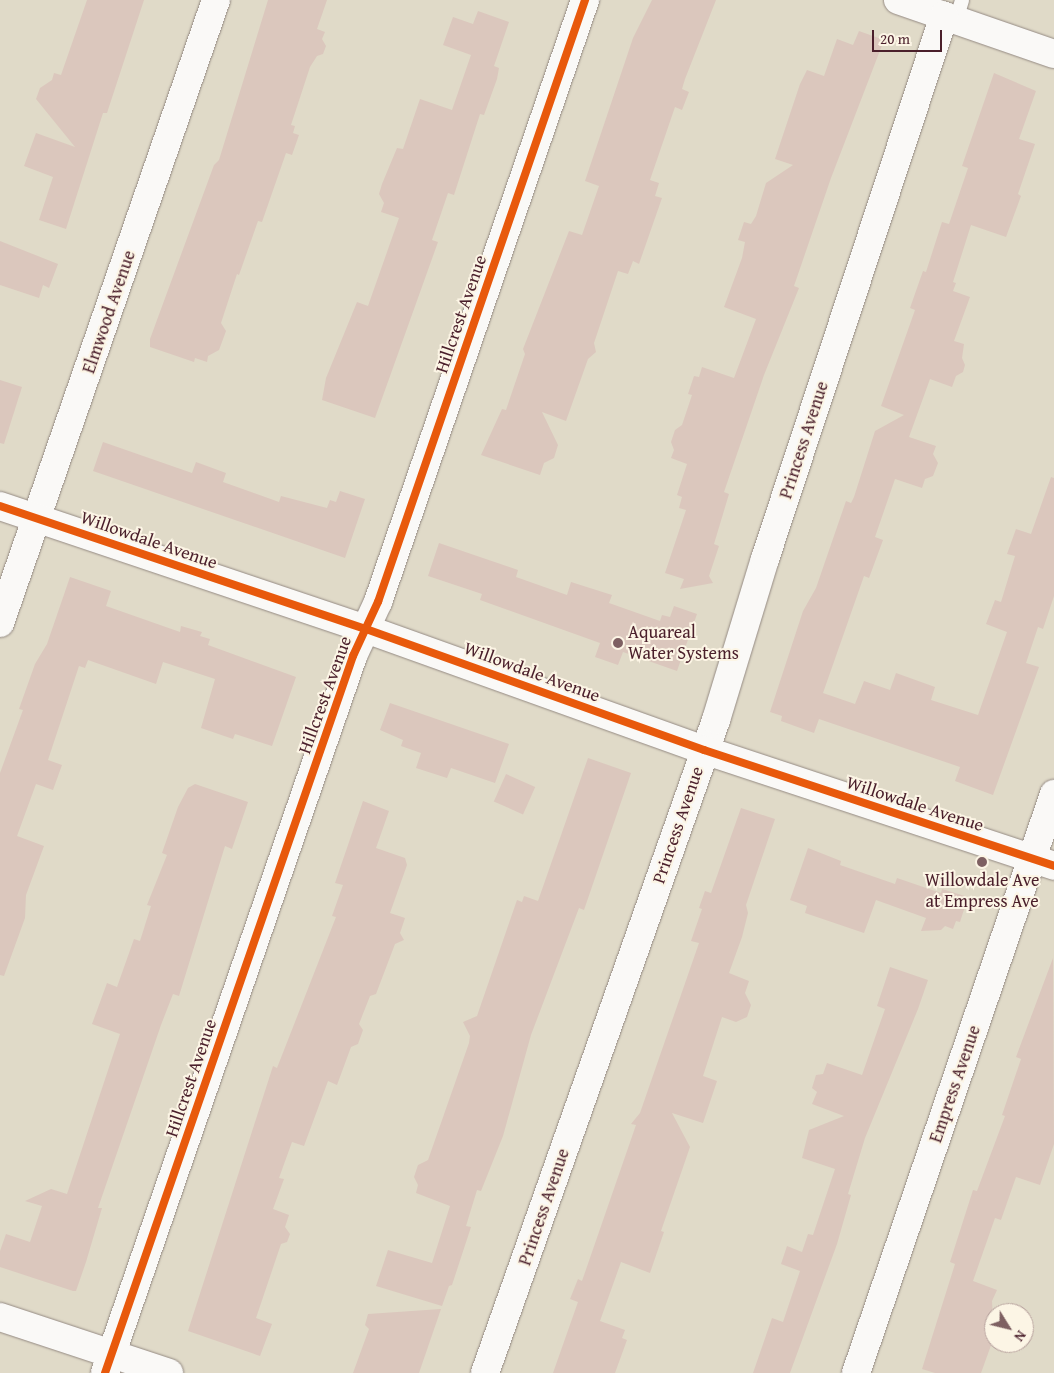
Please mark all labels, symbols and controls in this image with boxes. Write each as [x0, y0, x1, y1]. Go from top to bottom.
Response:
scale bar [874, 20, 944, 52]
text: 20 m [880, 28, 910, 49]
street label: Elmwood Avenue [78, 248, 140, 376]
street label: Hillcrest Avenue [431, 252, 491, 376]
street label: Princess Avenue [775, 379, 833, 501]
street label: Willowdale Avenue [78, 507, 220, 573]
place label: Aquareal Water Systems [628, 622, 739, 664]
street label: Hillcrest Avenue [294, 633, 356, 757]
street label: Willowdale Avenue [461, 637, 603, 707]
marker: Aquareal Water Systems [612, 637, 624, 649]
street label: Princess Avenue [648, 764, 708, 886]
street label: Willowdale Avenue [844, 772, 986, 836]
marker: Willowdale Ave at Empress Ave [976, 856, 988, 868]
place label: Willowdale Ave at Empress Ave [925, 870, 1039, 912]
street label: Hillcrest Avenue [161, 1016, 221, 1140]
street label: Empress Avenue [925, 1022, 985, 1146]
street label: Princess Avenue [514, 1146, 574, 1268]
north arrow [984, 1303, 1034, 1353]
text: N [1009, 1327, 1031, 1346]

